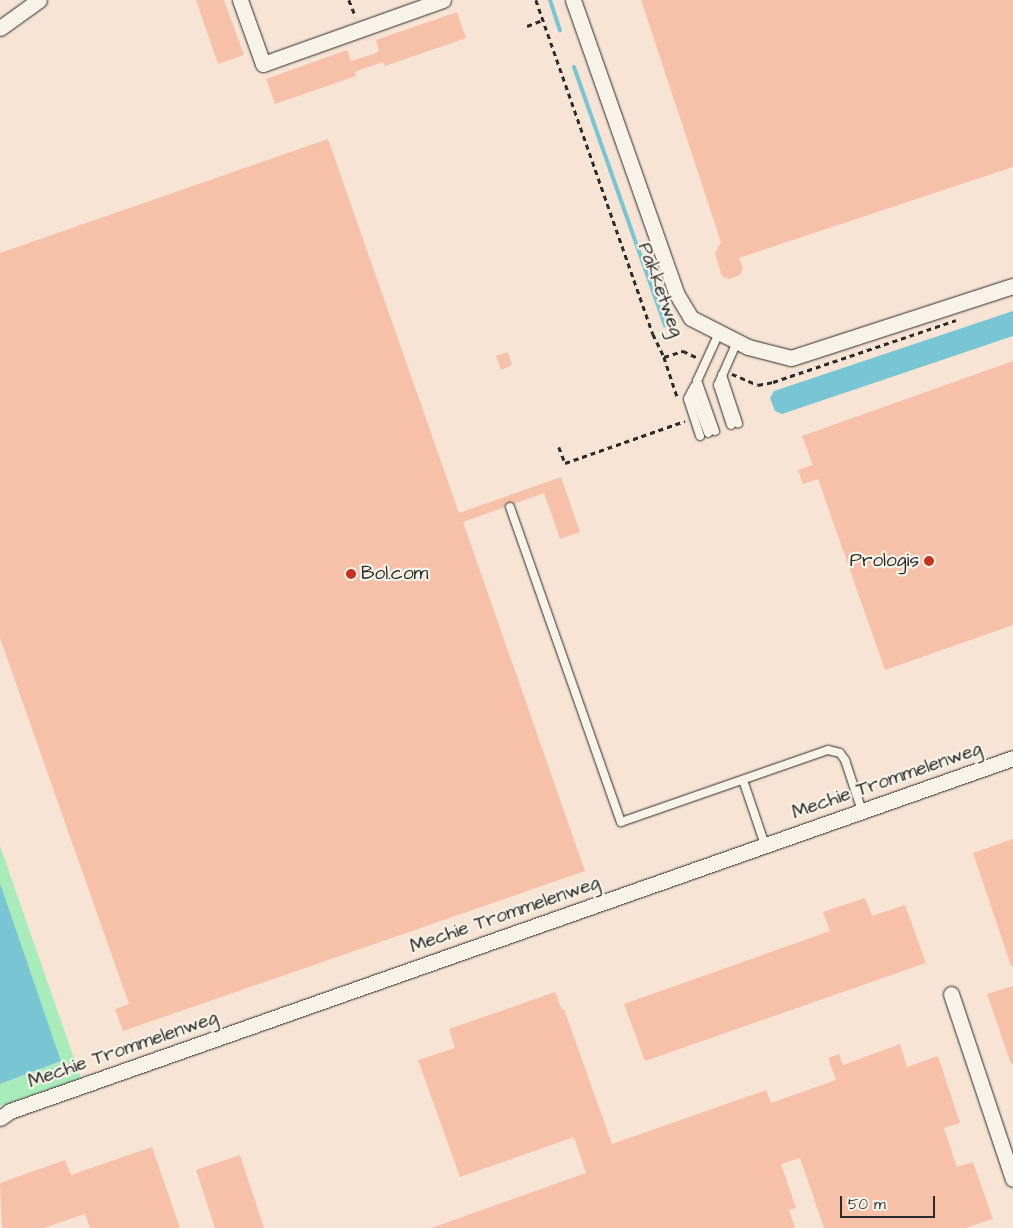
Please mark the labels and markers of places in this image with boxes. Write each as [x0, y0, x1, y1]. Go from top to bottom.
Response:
place label: Prologis [850, 550, 919, 572]
marker: Prologis [923, 555, 935, 567]
place label: Bol.com [361, 563, 428, 585]
marker: Bol.com [345, 568, 357, 580]

